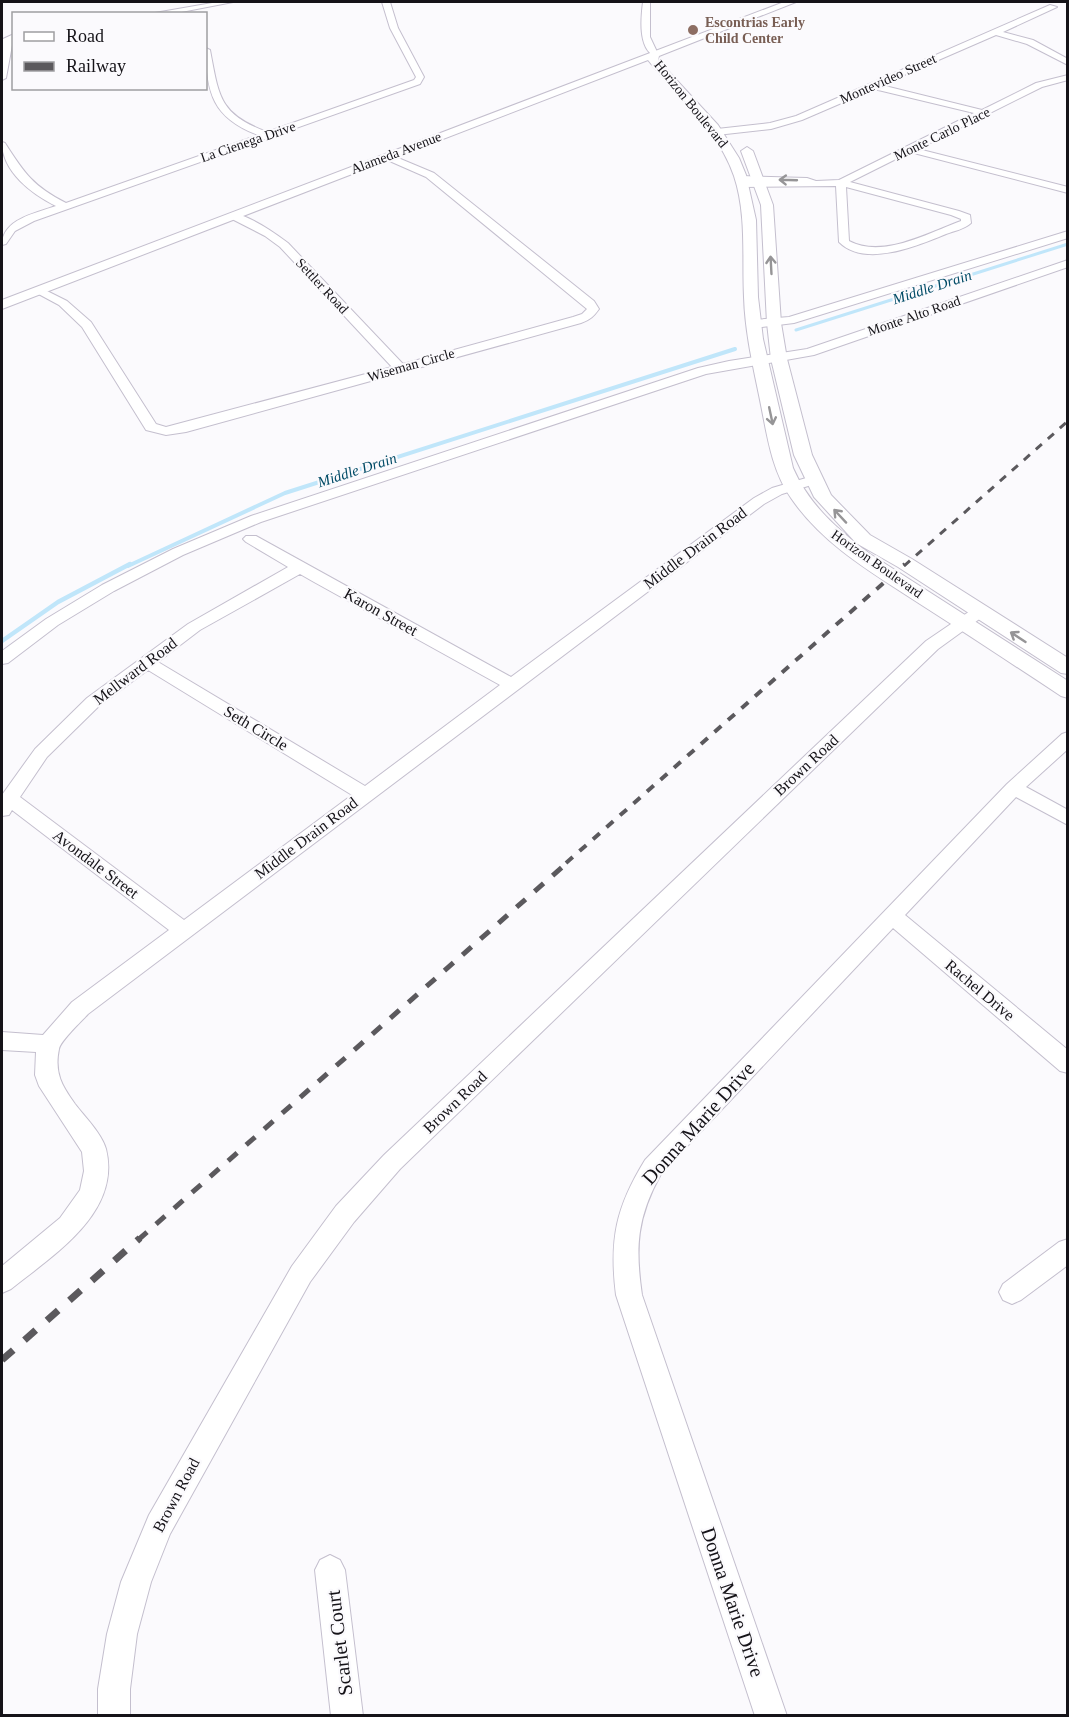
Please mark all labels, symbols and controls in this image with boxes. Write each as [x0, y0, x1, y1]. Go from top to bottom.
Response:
legend [12, 12, 207, 90]
place label: Escontrias Early Child Center [705, 15, 805, 46]
marker: Escontrias Early Child Center [686, 23, 700, 37]
text: Road [66, 26, 104, 46]
street label: Montevideo Street [838, 51, 939, 107]
text: Railway [66, 56, 126, 76]
street label: Horizon Boulevard [651, 57, 731, 151]
street label: Monte Carlo Place [892, 104, 992, 164]
street label: La Cienega Drive [199, 119, 297, 165]
street label: Alameda Avenue [349, 129, 443, 177]
one-way arrow [778, 174, 798, 186]
street label: Settler Road [293, 255, 351, 317]
one-way arrow [765, 255, 776, 275]
water label: Middle Drain [890, 267, 974, 308]
street label: Monte Alto Road [866, 293, 962, 339]
street label: Wiseman Circle [366, 345, 456, 385]
one-way arrow [766, 406, 778, 425]
water label: Middle Drain [315, 450, 399, 491]
street label: Middle Drain Road [640, 504, 750, 592]
one-way arrow [833, 508, 847, 523]
street label: Horizon Boulevard [829, 527, 925, 601]
street label: Karon Street [341, 585, 421, 639]
one-way arrow [1010, 631, 1027, 643]
street label: Mellward Road [90, 634, 180, 708]
street label: Seth Circle [221, 702, 291, 754]
street label: Brown Road [770, 731, 842, 799]
street label: Middle Drain Road [251, 794, 361, 882]
street label: Avondale Street [50, 826, 142, 902]
street label: Rachel Drive [942, 956, 1018, 1024]
street label: Donna Marie Drive [637, 1057, 759, 1189]
street label: Brown Road [420, 1068, 490, 1136]
street label: Brown Road [149, 1455, 203, 1535]
street label: Donna Marie Drive [697, 1524, 769, 1680]
street label: Scarlet Court [322, 1589, 356, 1697]

